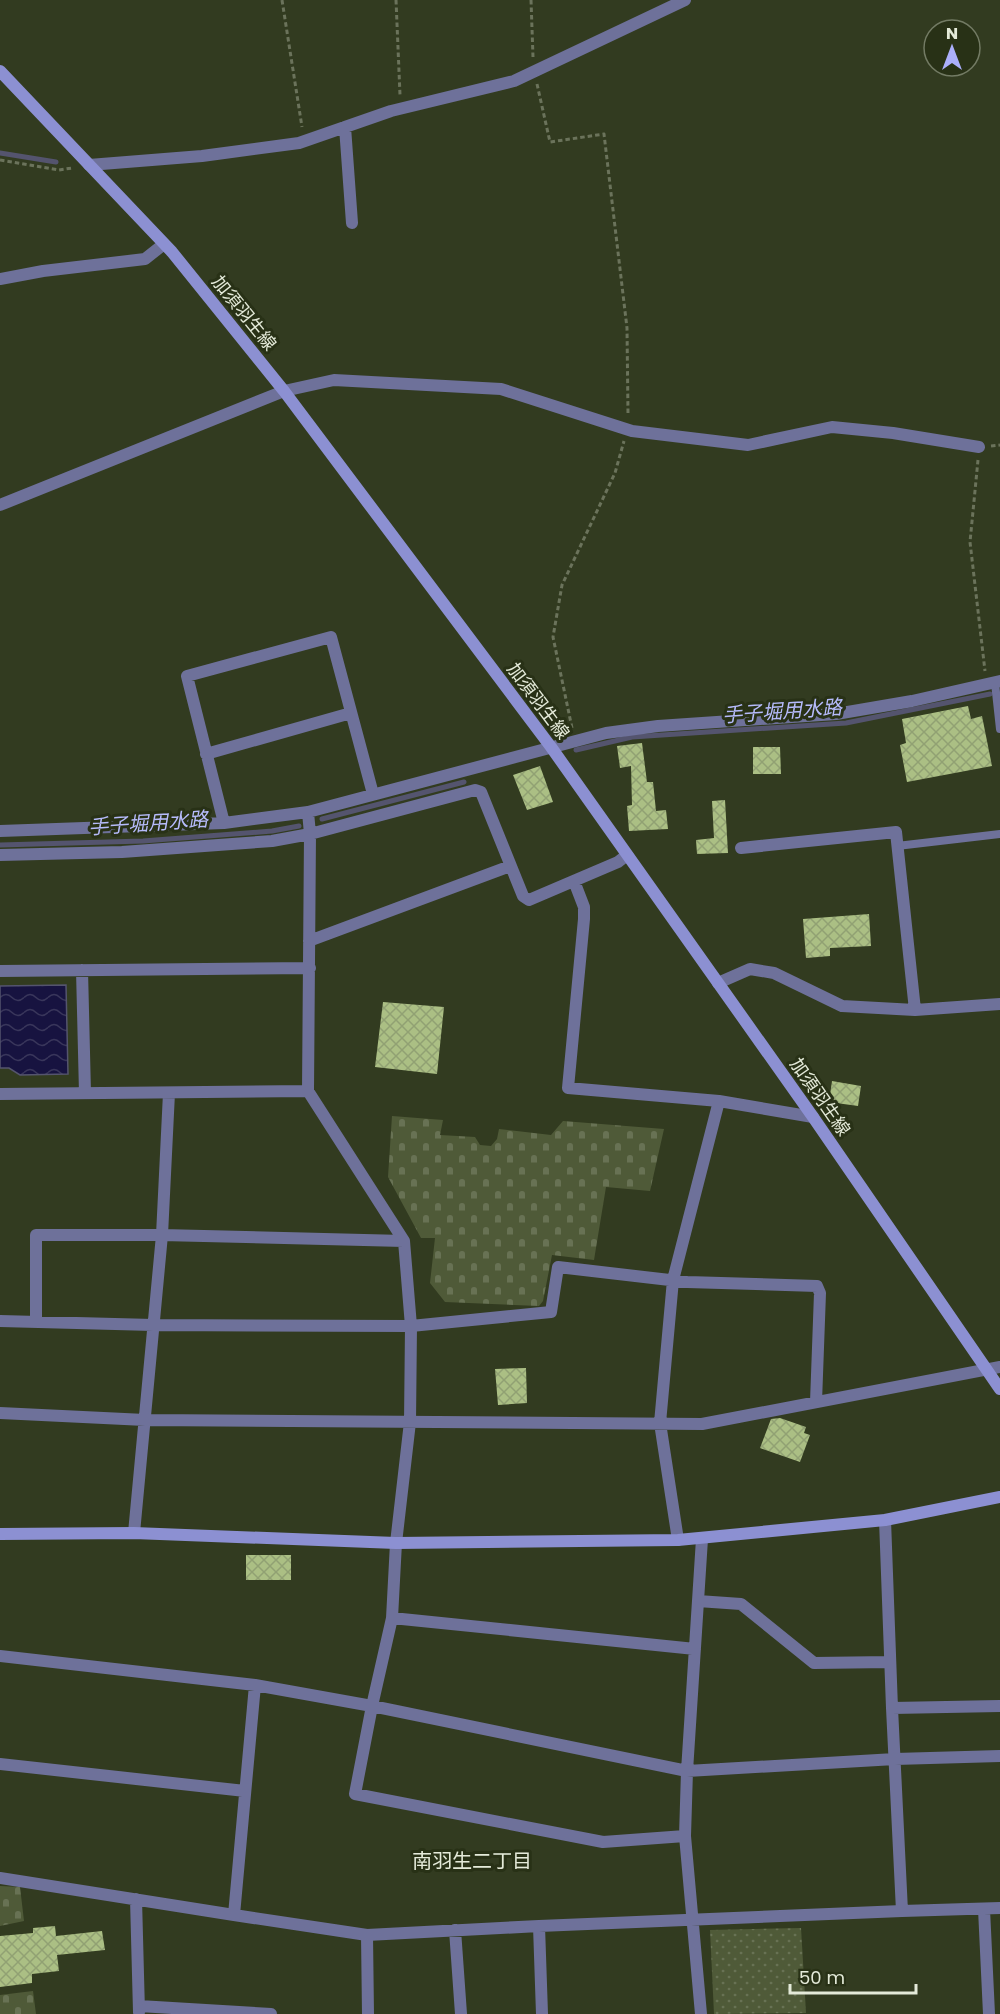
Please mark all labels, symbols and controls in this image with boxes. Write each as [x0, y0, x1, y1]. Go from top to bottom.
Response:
north arrow [922, 18, 982, 78]
text: N [946, 22, 958, 45]
street label: 加須羽生線 [206, 270, 282, 356]
street label: 加須羽生線 [501, 657, 575, 744]
water label: 手子堀用水路 [721, 693, 845, 729]
water label: 手子堀用水路 [87, 805, 211, 841]
street label: 加須羽生線 [784, 1053, 856, 1141]
district label: 南羽生二丁目 [412, 1847, 532, 1875]
scale bar [790, 1957, 916, 1995]
text: 50 m [799, 1965, 845, 1990]

